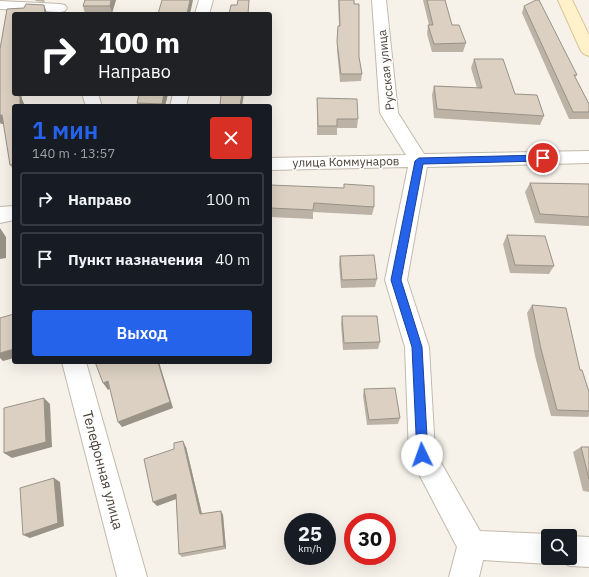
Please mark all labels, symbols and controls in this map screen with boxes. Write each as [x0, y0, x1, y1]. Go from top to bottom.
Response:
text: 100 m [98, 24, 180, 61]
icon: right [32, 28, 84, 80]
street label: Русская улица [374, 29, 397, 111]
text: Направо [98, 60, 171, 83]
text: 1 мин [32, 114, 98, 146]
button: close [210, 117, 252, 159]
pin [526, 141, 560, 175]
text: 140 m · 13:57 [32, 145, 115, 162]
icon: arrive [532, 147, 554, 169]
street label: улица Коммунаров [292, 153, 400, 170]
icon: right [34, 188, 56, 210]
text: Направо [68, 190, 131, 209]
text: 100 m [206, 190, 250, 209]
icon: arrive [34, 248, 56, 270]
text: Пункт назначения [68, 250, 203, 269]
text: 40 m [215, 250, 250, 269]
button: Выход [32, 310, 252, 356]
street label: Телефонная улица [78, 409, 128, 532]
position arrow [401, 434, 443, 476]
speed limit sign: 30 [344, 513, 396, 565]
text: 25 [298, 520, 322, 547]
map controls [541, 529, 577, 565]
button: search [541, 529, 577, 565]
text: km/h [298, 542, 322, 555]

